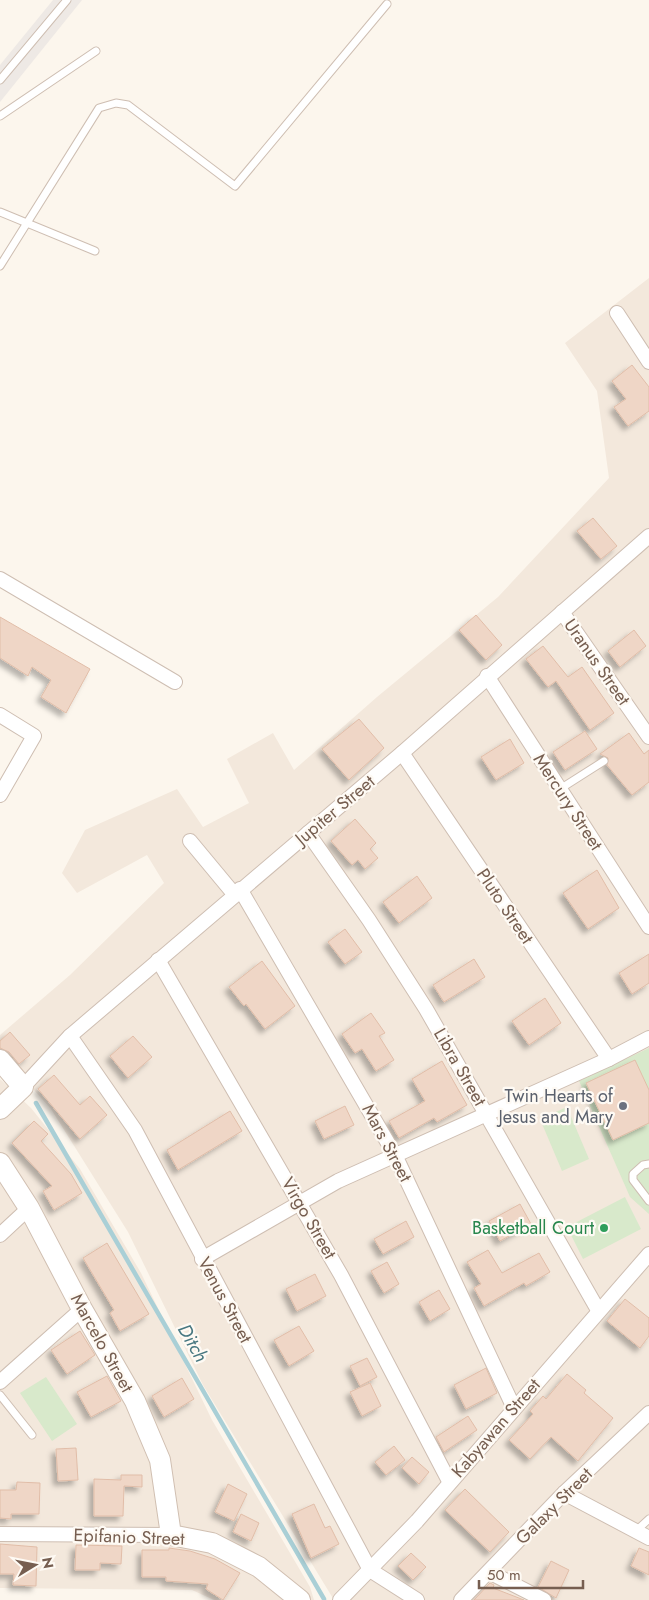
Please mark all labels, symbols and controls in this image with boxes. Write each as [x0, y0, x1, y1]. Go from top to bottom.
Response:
street label: Uranus Street [557, 613, 637, 711]
street label: Mercury Street [527, 748, 609, 856]
street label: Jupiter Street [288, 768, 381, 852]
street label: Pluto Street [470, 863, 540, 949]
street label: Libra Street [427, 1023, 493, 1111]
place label: Twin Hearts of Jesus and Mary [496, 1083, 614, 1130]
street label: Mars Street [356, 1099, 419, 1187]
marker: Twin Hearts of Jesus and Mary [617, 1100, 629, 1112]
street label: Virgo Street [275, 1172, 343, 1264]
place label: Basketball Court [472, 1215, 595, 1241]
marker: Basketball Court [598, 1222, 610, 1234]
street label: Venus Street [191, 1252, 259, 1348]
street label: Marcelo Street [64, 1289, 140, 1398]
water label: Ditch [171, 1319, 215, 1367]
street label: Kabyawan Street [446, 1372, 547, 1483]
street label: Galaxy Street [510, 1461, 599, 1550]
street label: Epifanio Street [73, 1522, 186, 1552]
north arrow [10, 1540, 60, 1590]
text: N [37, 1556, 59, 1570]
scale bar [479, 1558, 583, 1590]
text: 50 m [487, 1564, 521, 1586]

